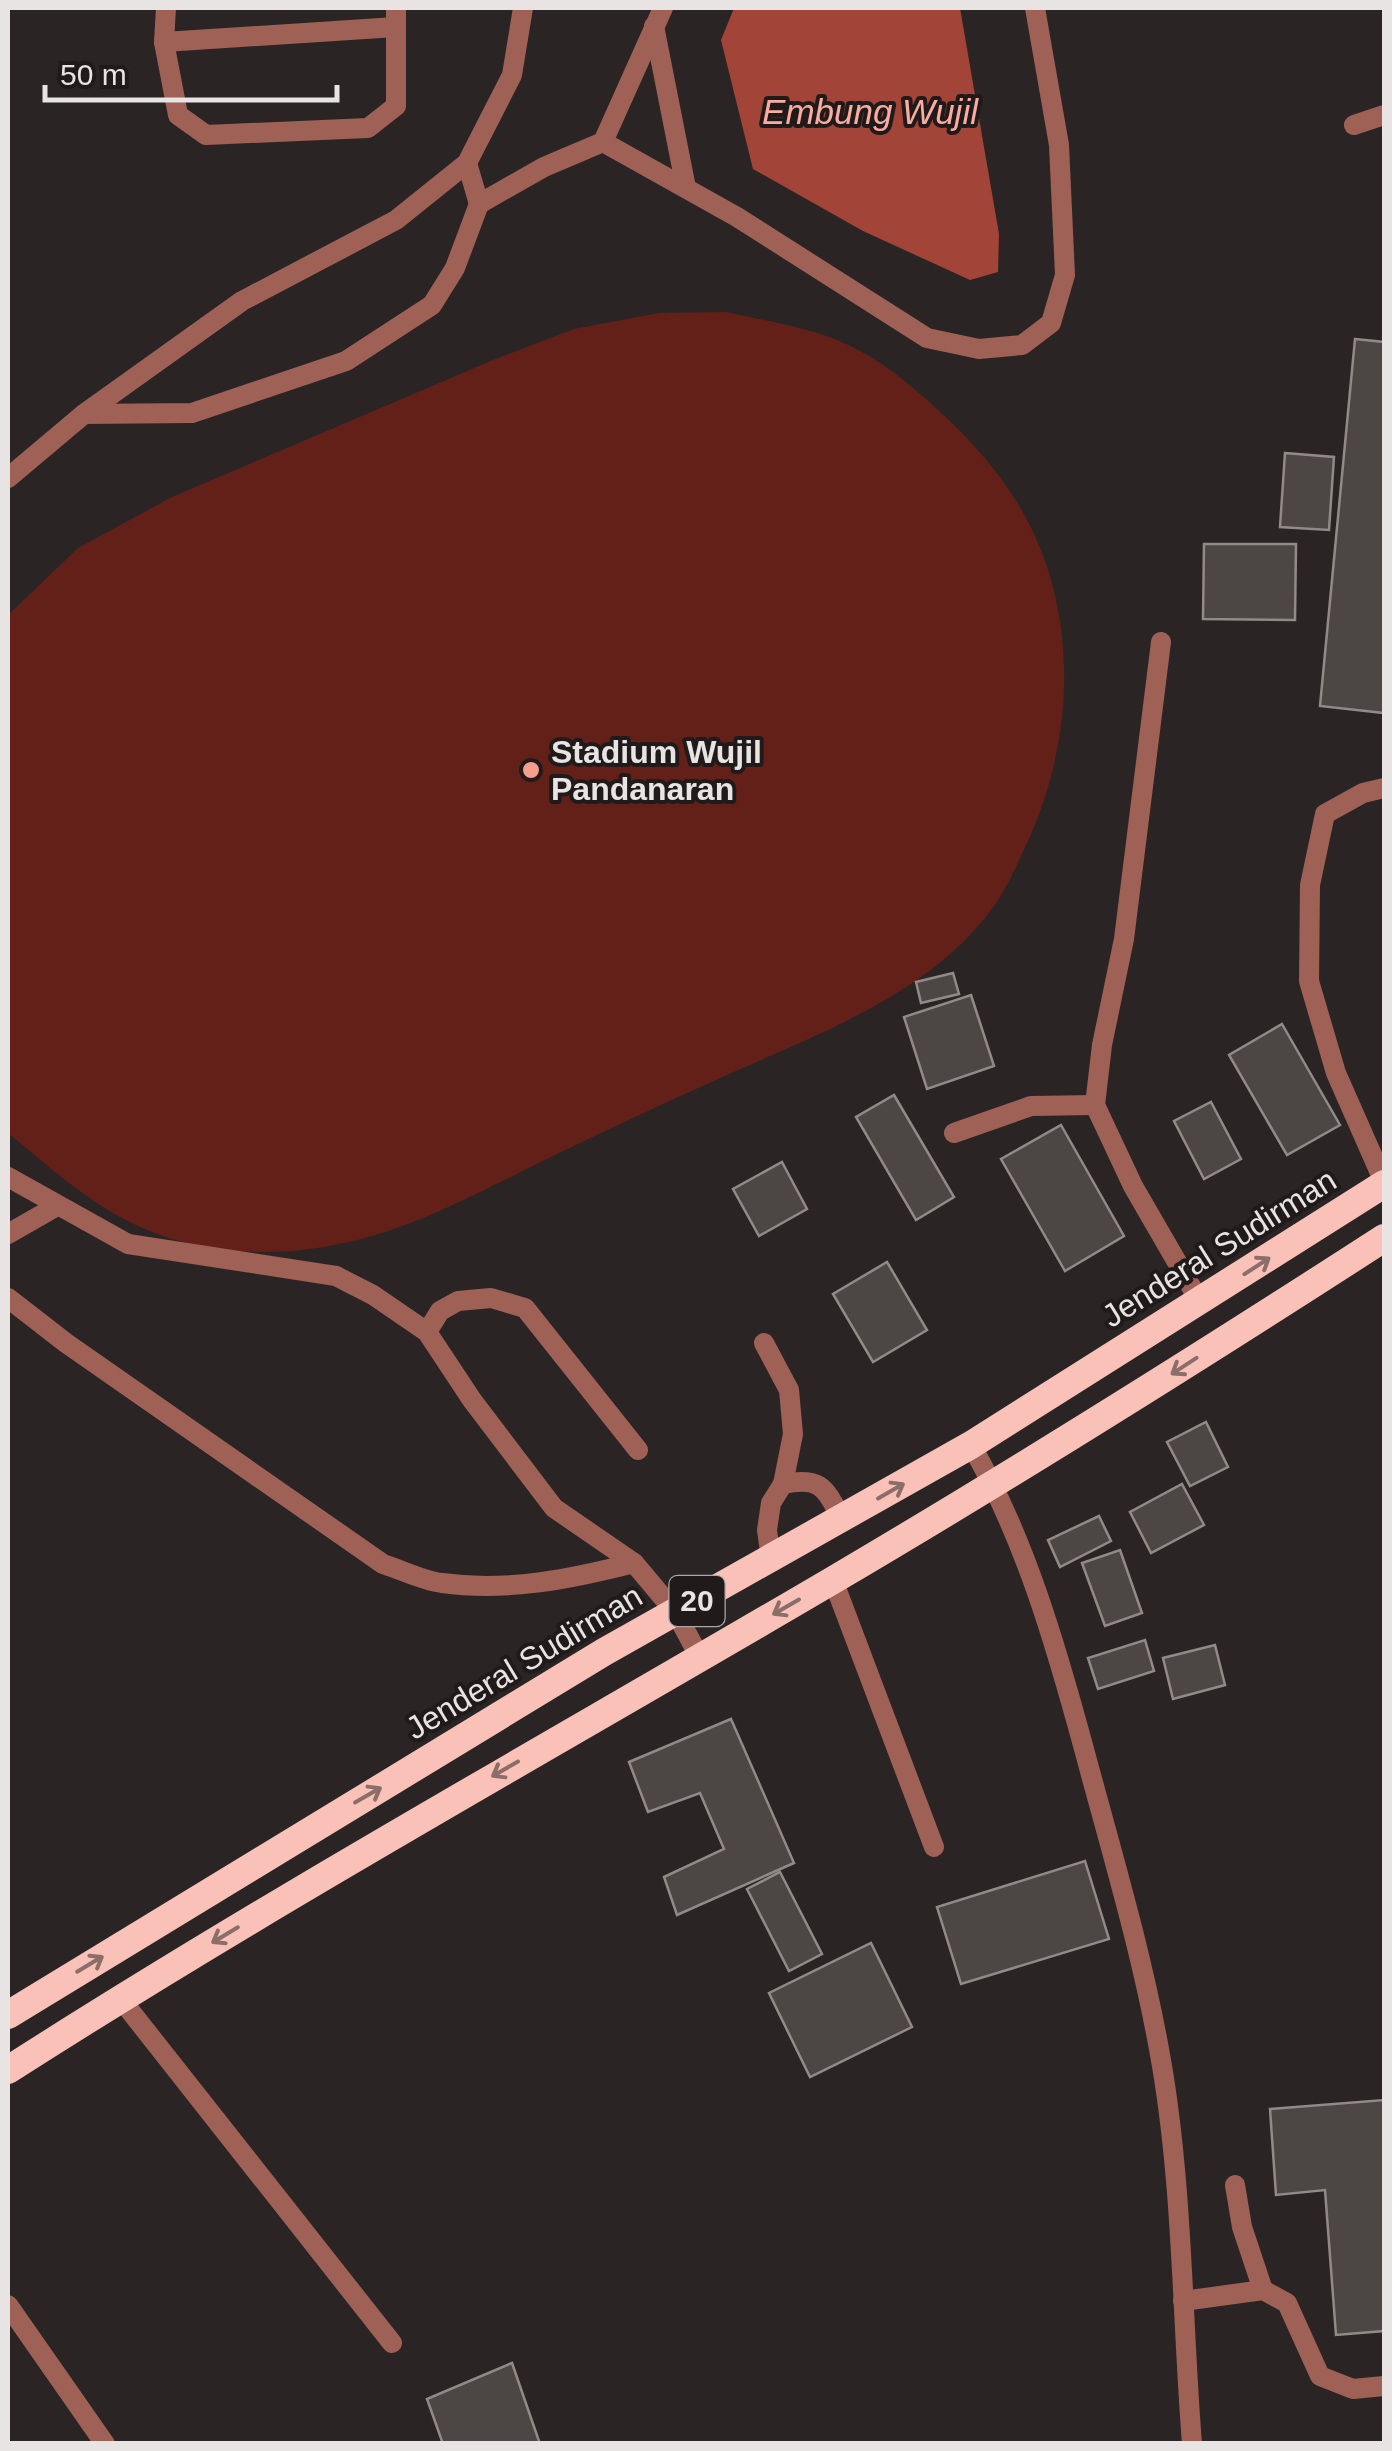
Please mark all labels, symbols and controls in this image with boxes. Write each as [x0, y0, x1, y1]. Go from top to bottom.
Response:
scale bar [45, 40, 338, 102]
text: 50 m [60, 58, 127, 91]
water label: Embung Wujil [762, 92, 979, 131]
place label: Stadium Wujil Pandanaran [551, 734, 762, 807]
marker: Stadium Wujil Pandanaran [520, 759, 542, 781]
street label: Jenderal Sudirman [1096, 1162, 1342, 1334]
one-way arrow [1242, 1255, 1271, 1276]
one-way arrow [1170, 1355, 1199, 1376]
one-way arrow [876, 1481, 905, 1501]
road number: 20 [670, 1576, 724, 1626]
street label: Jenderal Sudirman [400, 1577, 648, 1747]
one-way arrow [772, 1597, 801, 1617]
one-way arrow [490, 1759, 520, 1779]
one-way arrow [353, 1785, 382, 1805]
one-way arrow [211, 1925, 240, 1945]
one-way arrow [75, 1954, 104, 1974]

